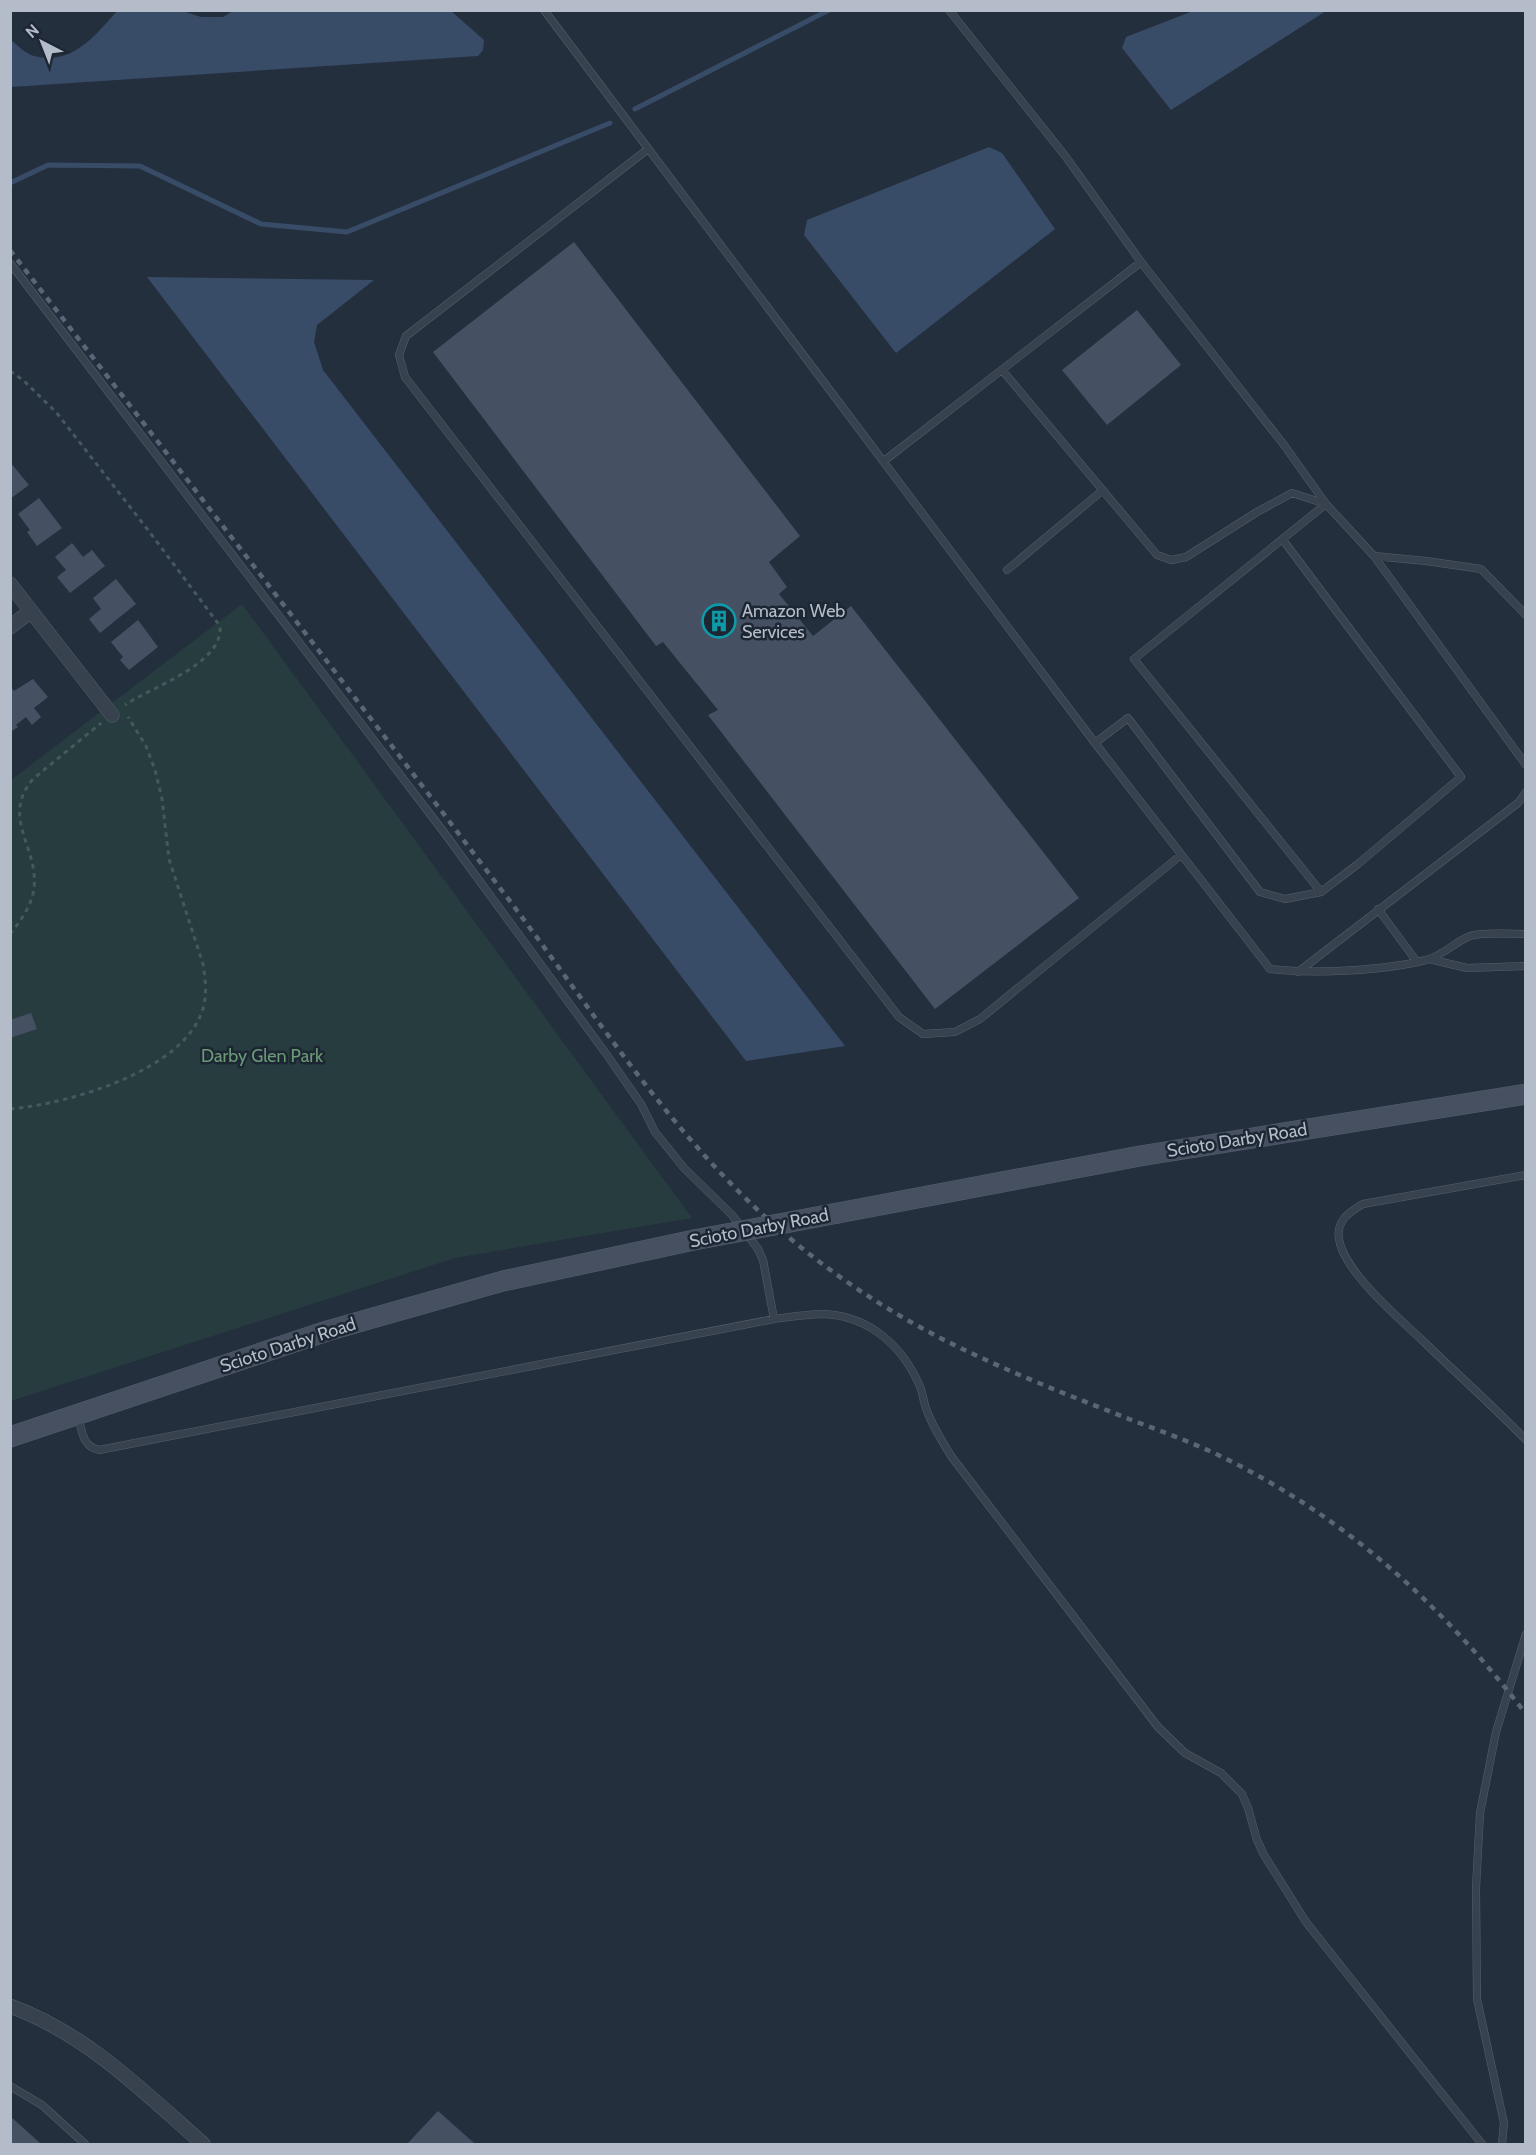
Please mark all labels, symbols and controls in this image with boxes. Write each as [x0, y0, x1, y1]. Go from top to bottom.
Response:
north arrow [12, 12, 72, 72]
text: N [22, 20, 43, 42]
place label: Amazon Web Services [742, 600, 845, 643]
building icon: Amazon Web Services [701, 603, 737, 639]
park label: Darby Glen Park [201, 1045, 324, 1067]
street label: Scioto Darby Road [1165, 1118, 1309, 1162]
street label: Scioto Darby Road [687, 1204, 831, 1252]
street label: Scioto Darby Road [217, 1313, 359, 1377]

